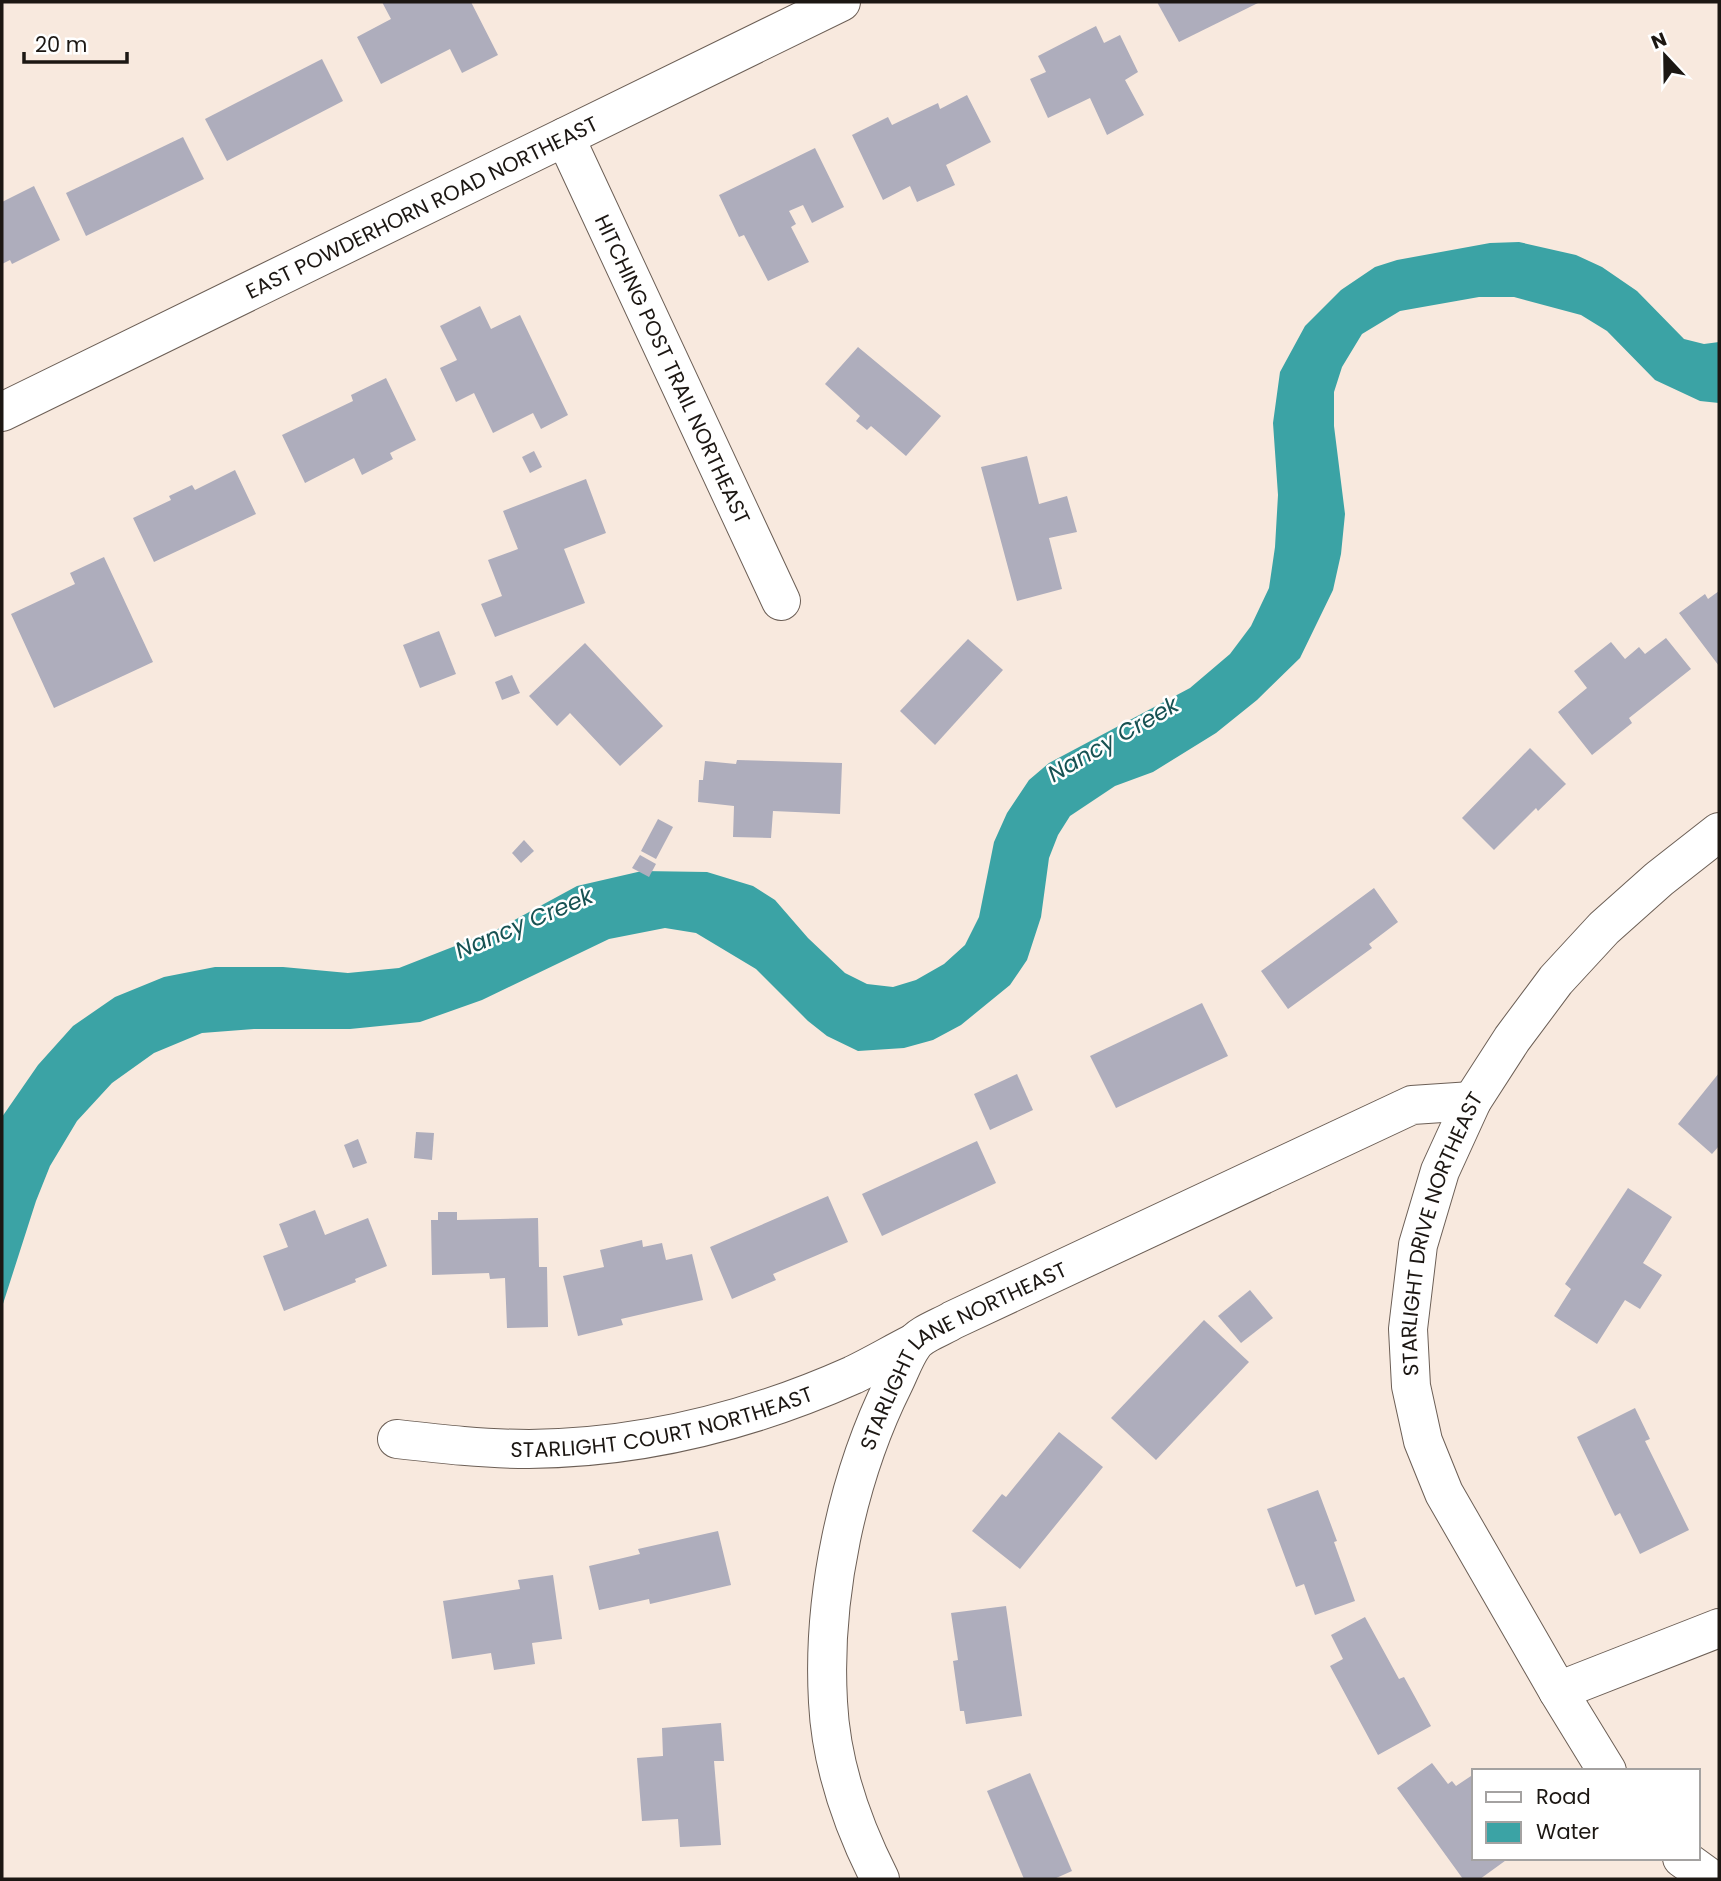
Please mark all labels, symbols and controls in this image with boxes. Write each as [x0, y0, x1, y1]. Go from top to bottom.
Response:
scale bar [24, 21, 128, 65]
north arrow [1630, 21, 1700, 91]
text: N [1647, 26, 1671, 56]
text: 20 m [35, 30, 88, 59]
street label: EAST POWDERHORN ROAD NORTHEAST [241, 109, 603, 305]
street label: HITCHING POST TRAIL NORTHEAST [588, 210, 758, 529]
water label: Nancy Creek [1041, 688, 1186, 790]
water label: Nancy Creek [450, 879, 599, 966]
street label: STARLIGHT DRIVE NORTHEAST [1393, 1086, 1489, 1377]
street label: STARLIGHT LANE NORTHEAST [852, 1254, 1071, 1454]
street label: STARLIGHT COURT NORTHEAST [510, 1379, 817, 1464]
legend [1472, 1769, 1700, 1860]
text: Road [1536, 1782, 1591, 1811]
text: Water [1536, 1817, 1599, 1846]

